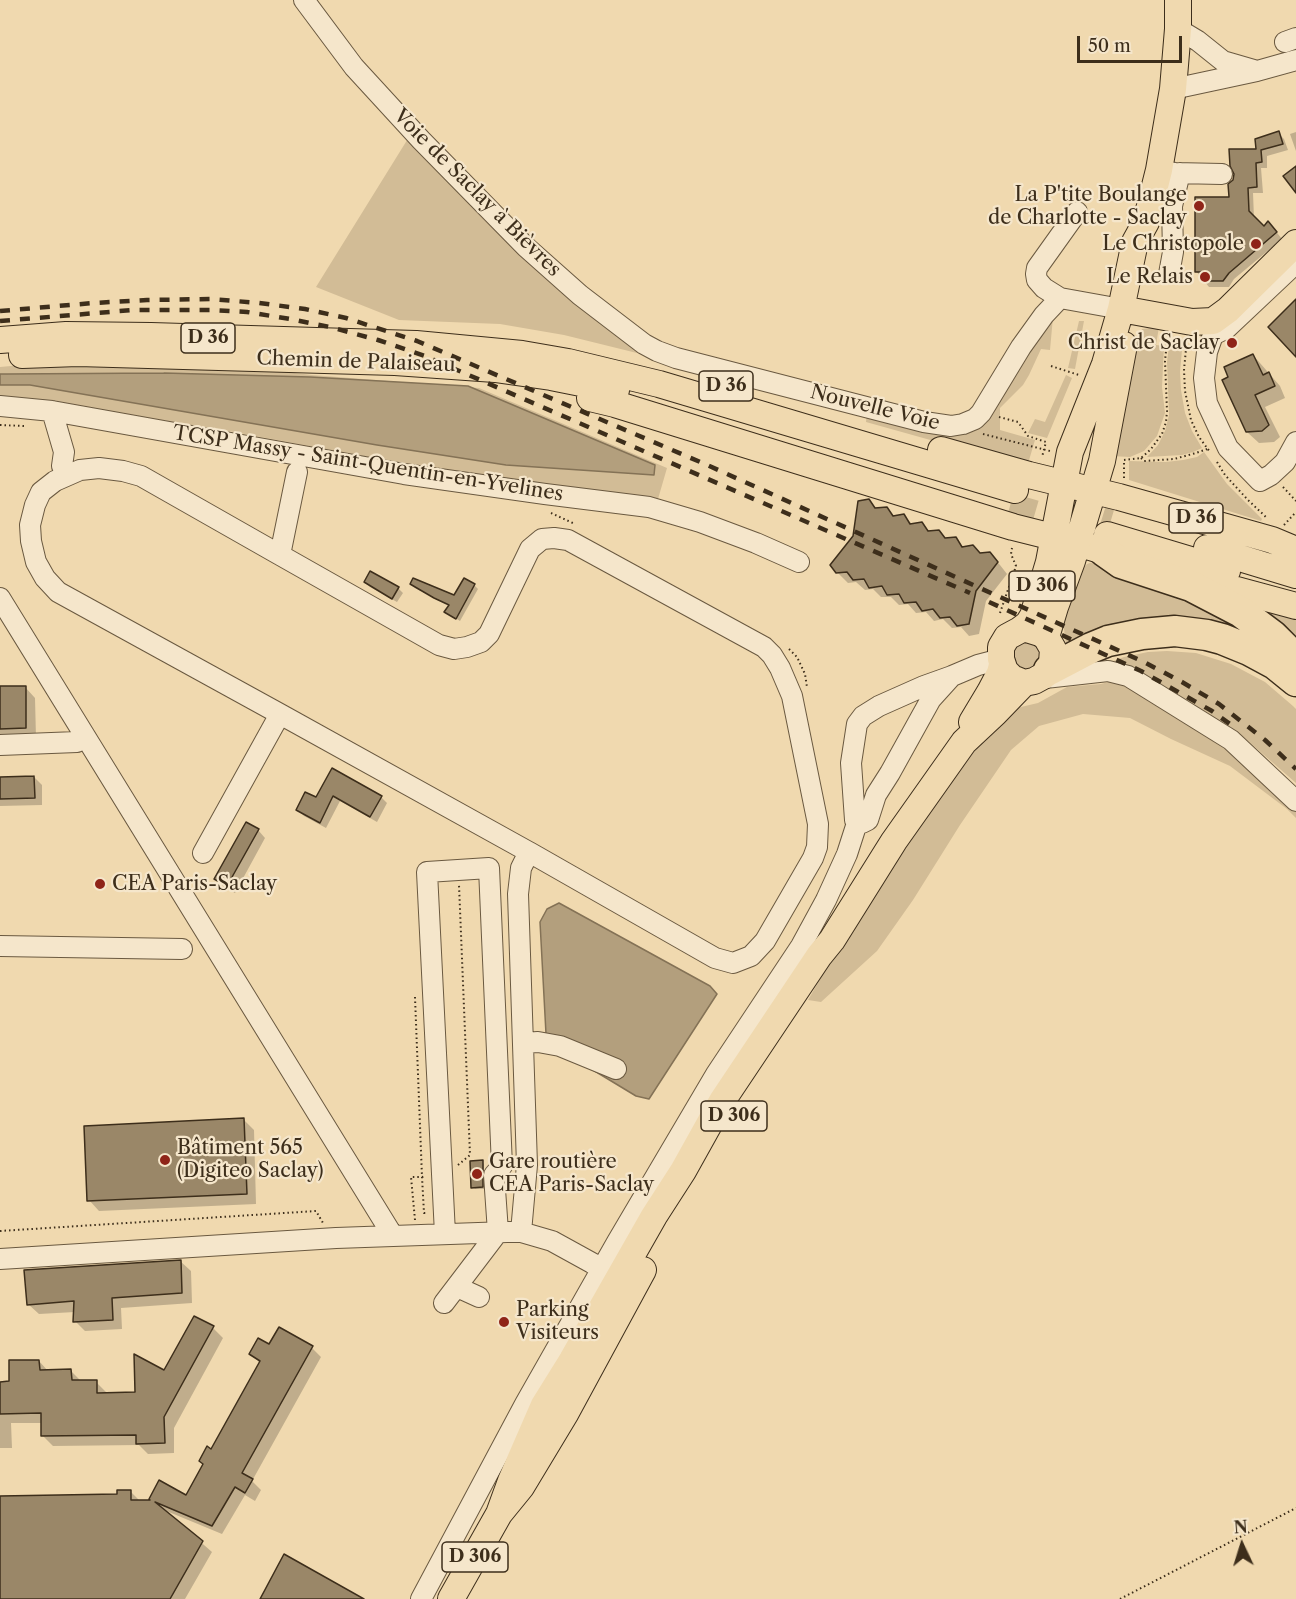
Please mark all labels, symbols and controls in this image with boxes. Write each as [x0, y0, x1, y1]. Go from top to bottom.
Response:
scale bar [1080, 24, 1185, 62]
text: 50 m [1088, 35, 1131, 57]
street label: Voie de Saclay à Bièvres [388, 104, 566, 282]
place label: La P'tite Boulange de Charlotte - Saclay [988, 183, 1187, 230]
marker: La P'tite Boulange de Charlotte - Saclay [1192, 199, 1206, 213]
place label: Le Christopole [1102, 232, 1244, 256]
marker: Le Christopole [1249, 237, 1263, 251]
place label: Le Relais [1106, 265, 1193, 289]
marker: Le Relais [1198, 270, 1212, 284]
road number: D 36 [181, 323, 235, 353]
place label: Christ de Saclay [1068, 331, 1220, 355]
marker: Christ de Saclay [1225, 336, 1239, 350]
street label: Chemin de Palaiseau [256, 347, 456, 377]
road number: D 36 [699, 371, 753, 401]
street label: Nouvelle Voie [808, 380, 942, 436]
street label: TCSP Massy - Saint-Quentin-en-Yvelines [171, 421, 565, 507]
road number: D 36 [1169, 503, 1223, 533]
road number: D 306 [1009, 571, 1075, 601]
place label: CEA Paris-Saclay [112, 872, 277, 896]
marker: CEA Paris-Saclay [93, 877, 107, 891]
road number: D 306 [701, 1101, 767, 1131]
place label: Bâtiment 565 (Digiteo Saclay) [177, 1136, 324, 1183]
place label: Gare routière CEA Paris-Saclay [489, 1150, 654, 1197]
marker: Bâtiment 565 (Digiteo Saclay) [158, 1153, 172, 1167]
marker: Gare routière CEA Paris-Saclay [470, 1167, 484, 1181]
place label: Parking Visiteurs [516, 1298, 599, 1345]
marker: Parking Visiteurs [497, 1315, 511, 1329]
north arrow [1212, 1515, 1272, 1575]
text: N [1233, 1517, 1248, 1538]
road number: D 306 [442, 1542, 508, 1572]

